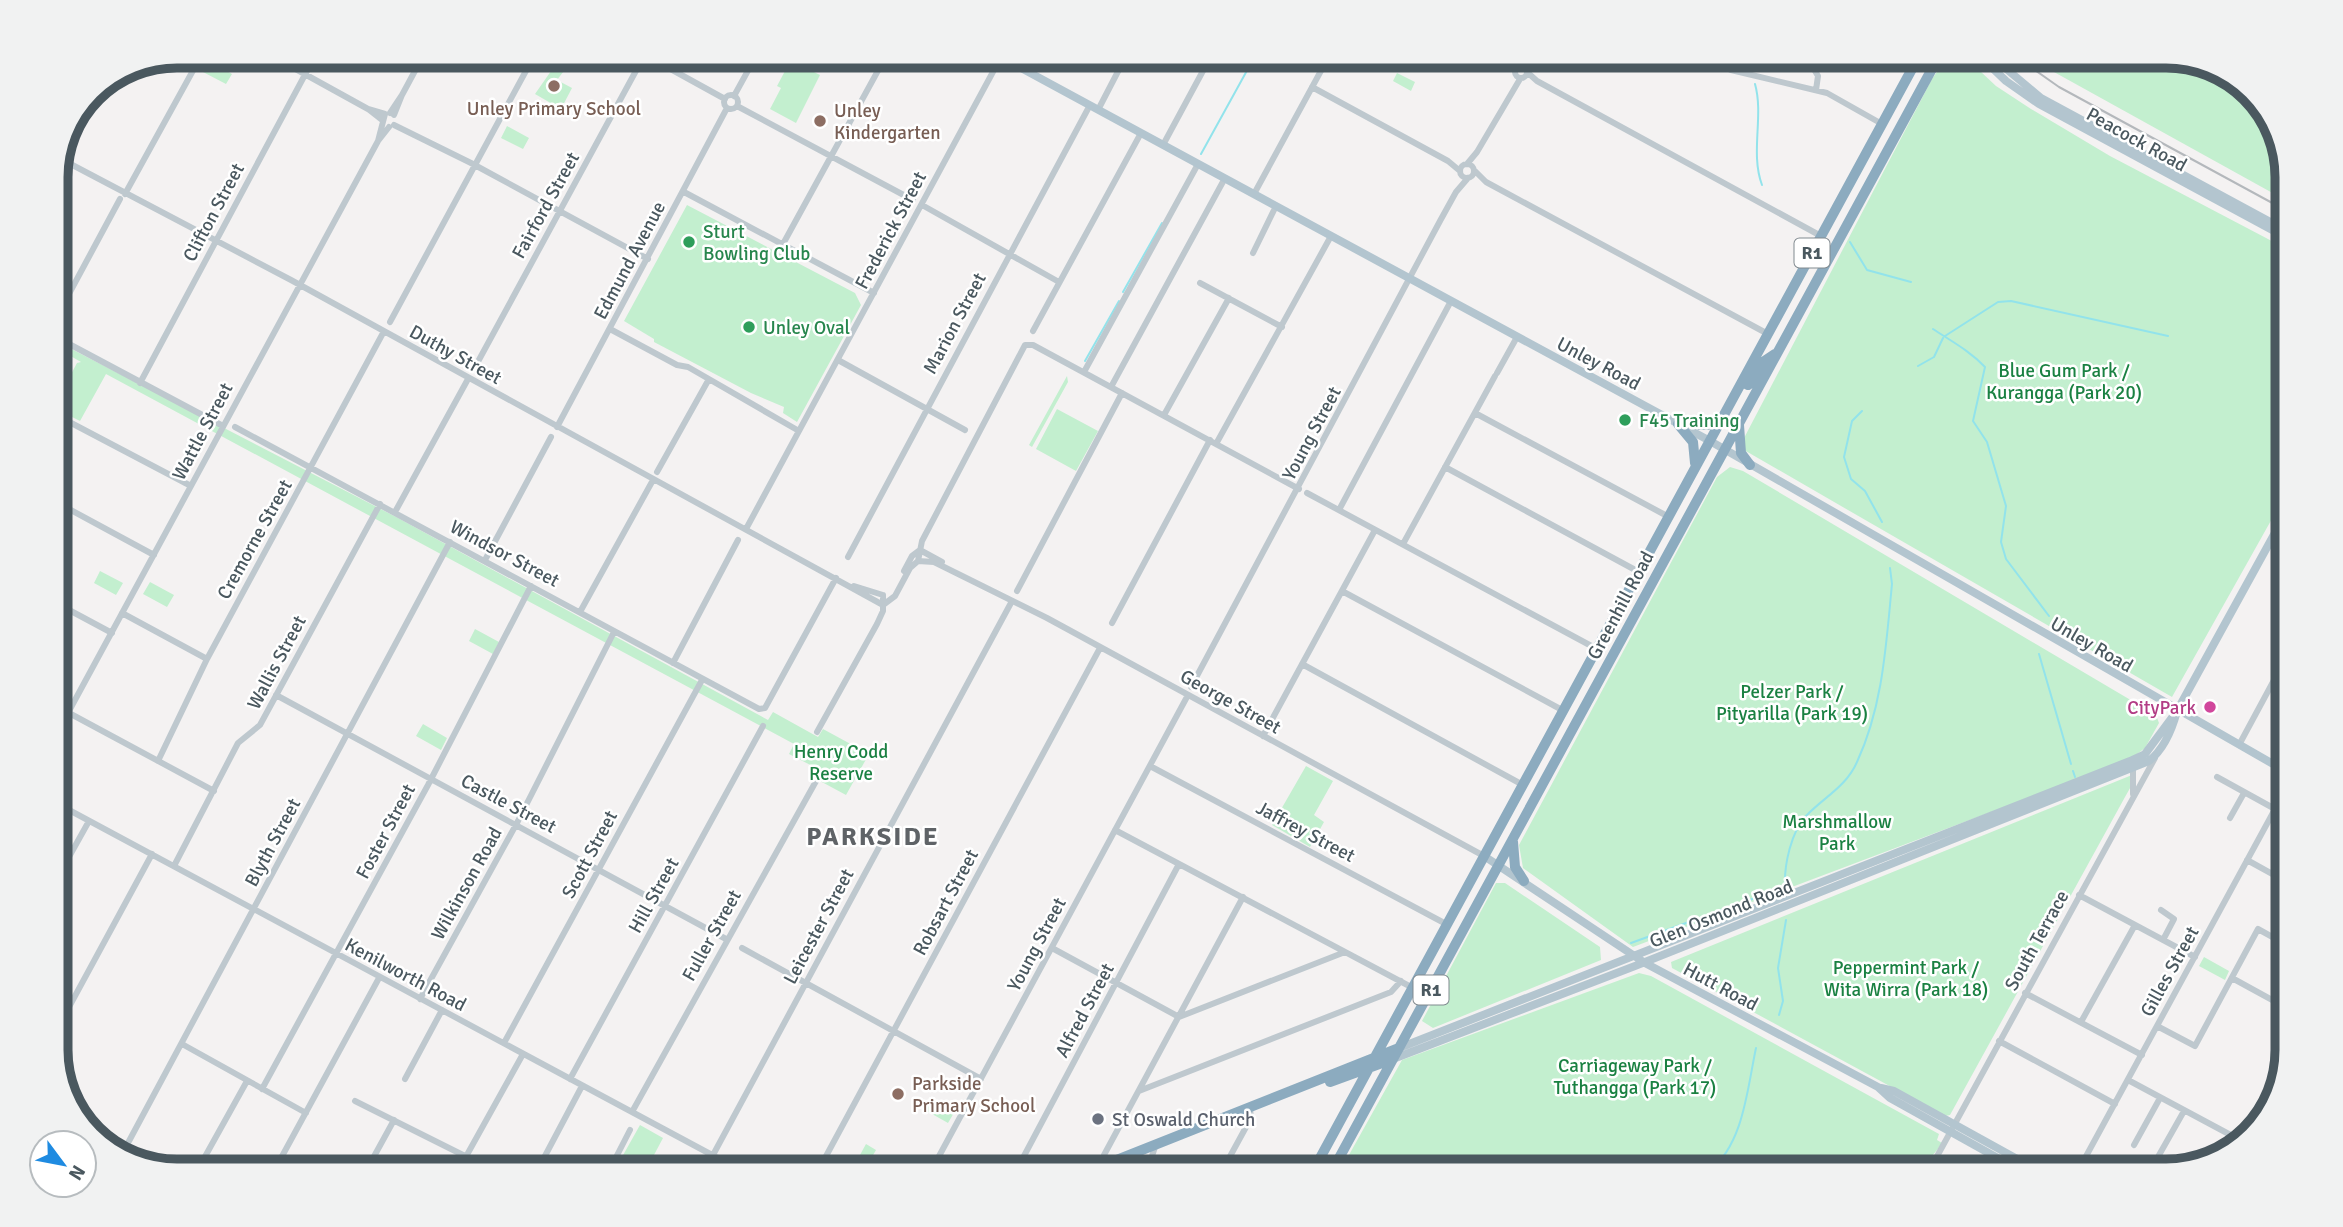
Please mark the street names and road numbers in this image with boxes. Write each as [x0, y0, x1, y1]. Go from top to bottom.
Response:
street label: Peacock Road [2082, 102, 2191, 177]
street label: Fairford Street [507, 148, 585, 263]
street label: Clifton Street [178, 159, 250, 266]
street label: Frederick Street [850, 167, 932, 293]
street label: Edmund Avenue [589, 197, 671, 324]
road number: R1 [1794, 239, 1829, 268]
street label: Marion Street [918, 268, 992, 378]
street label: Duthy Street [405, 320, 506, 390]
street label: Unley Road [1553, 332, 1645, 396]
street label: Wattle Street [167, 378, 239, 484]
street label: Young Street [1277, 382, 1347, 484]
street label: Cremorne Street [212, 475, 298, 604]
street label: Windsor Street [446, 515, 564, 593]
street label: Greenhill Road [1582, 547, 1660, 664]
street label: Wallis Street [242, 611, 312, 714]
street label: Unley Road [2046, 612, 2137, 678]
street label: George Street [1176, 664, 1285, 740]
street label: Castle Street [457, 769, 561, 839]
street label: Foster Street [351, 780, 421, 883]
street label: Blyth Street [240, 794, 306, 891]
street label: Jaffrey Street [1252, 796, 1359, 868]
street label: Scott Street [557, 806, 623, 903]
street label: Wilkinson Road [426, 823, 508, 944]
street label: Robsart Street [908, 845, 984, 960]
street label: Hill Street [623, 853, 685, 937]
street label: Leicester Street [778, 864, 860, 988]
street label: Glen Osmond Road [1646, 874, 1797, 954]
street label: Fuller Street [677, 885, 747, 985]
street label: South Terrace [1999, 886, 2074, 995]
street label: Young Street [1002, 893, 1072, 995]
street label: Gilles Street [2135, 922, 2205, 1021]
street label: Kenilworth Road [341, 933, 470, 1017]
street label: Hutt Road [1679, 957, 1762, 1017]
street label: Alfred Street [1050, 959, 1120, 1062]
road number: R1 [1414, 975, 1448, 1004]

